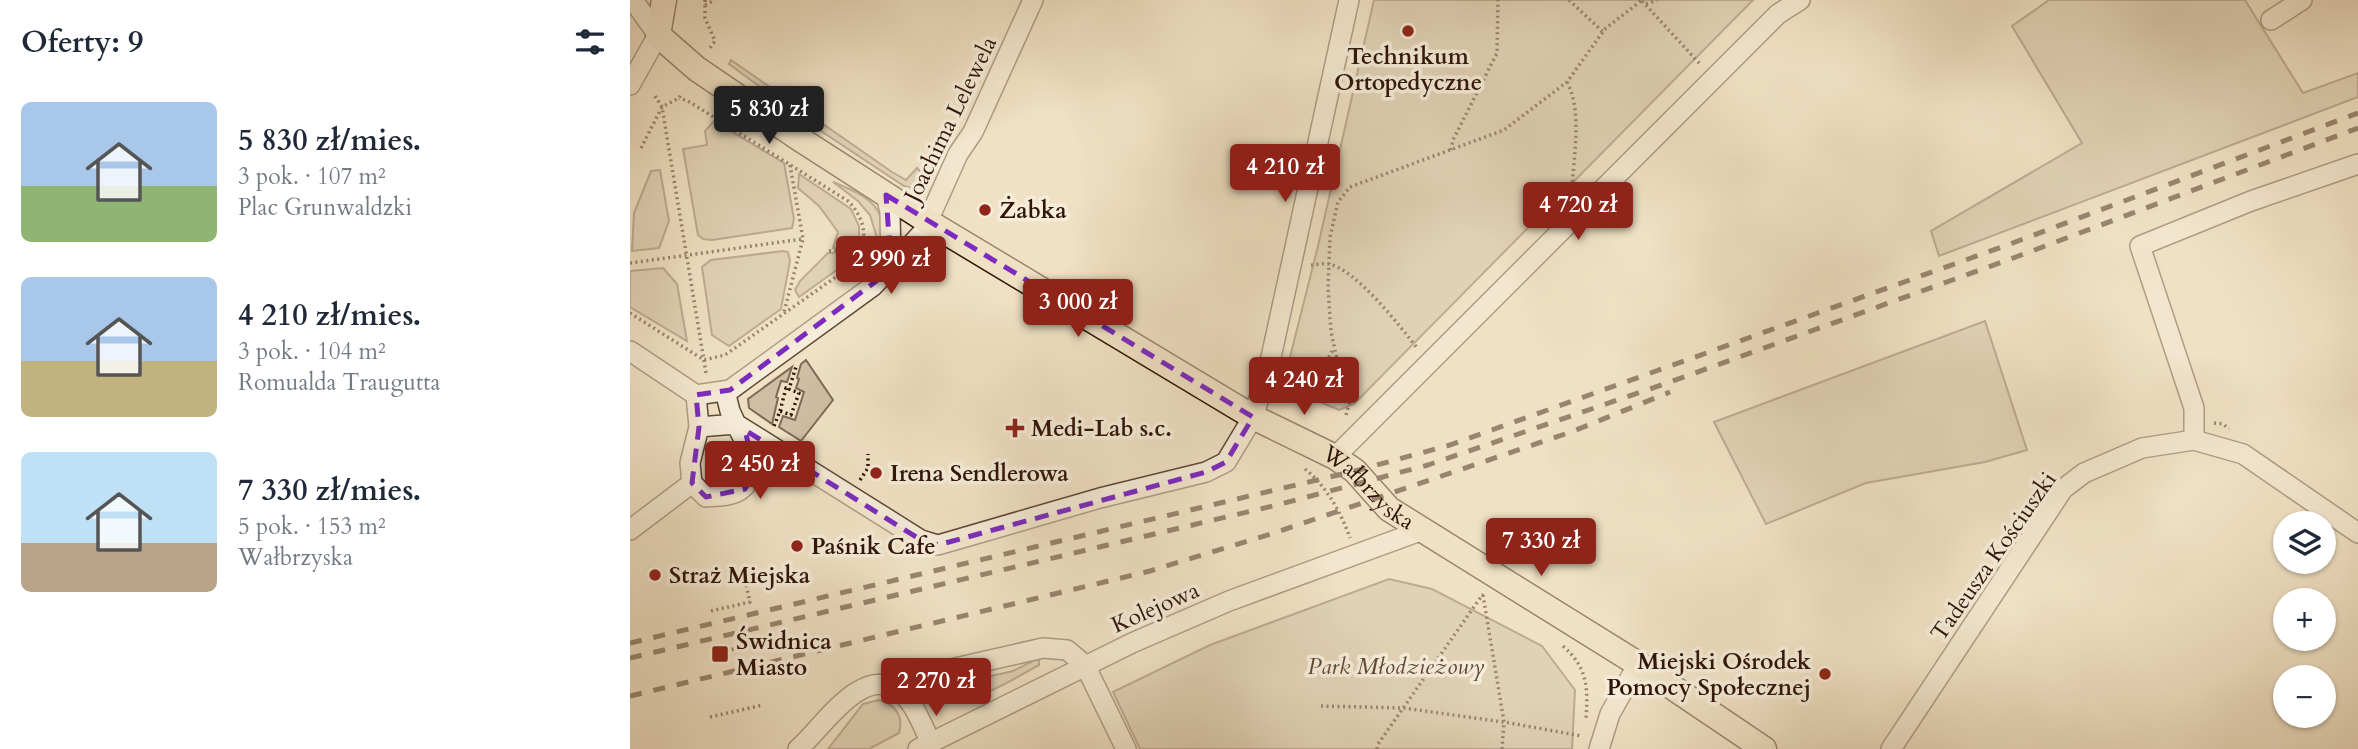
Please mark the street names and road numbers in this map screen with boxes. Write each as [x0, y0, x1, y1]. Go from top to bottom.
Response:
street label: Joachima Lelewela [896, 31, 1004, 210]
street label: Wałbrzyska [1315, 437, 1420, 537]
street label: Tadeusza Kościuszki [1923, 466, 2063, 647]
street label: Kolejowa [1106, 574, 1204, 641]

